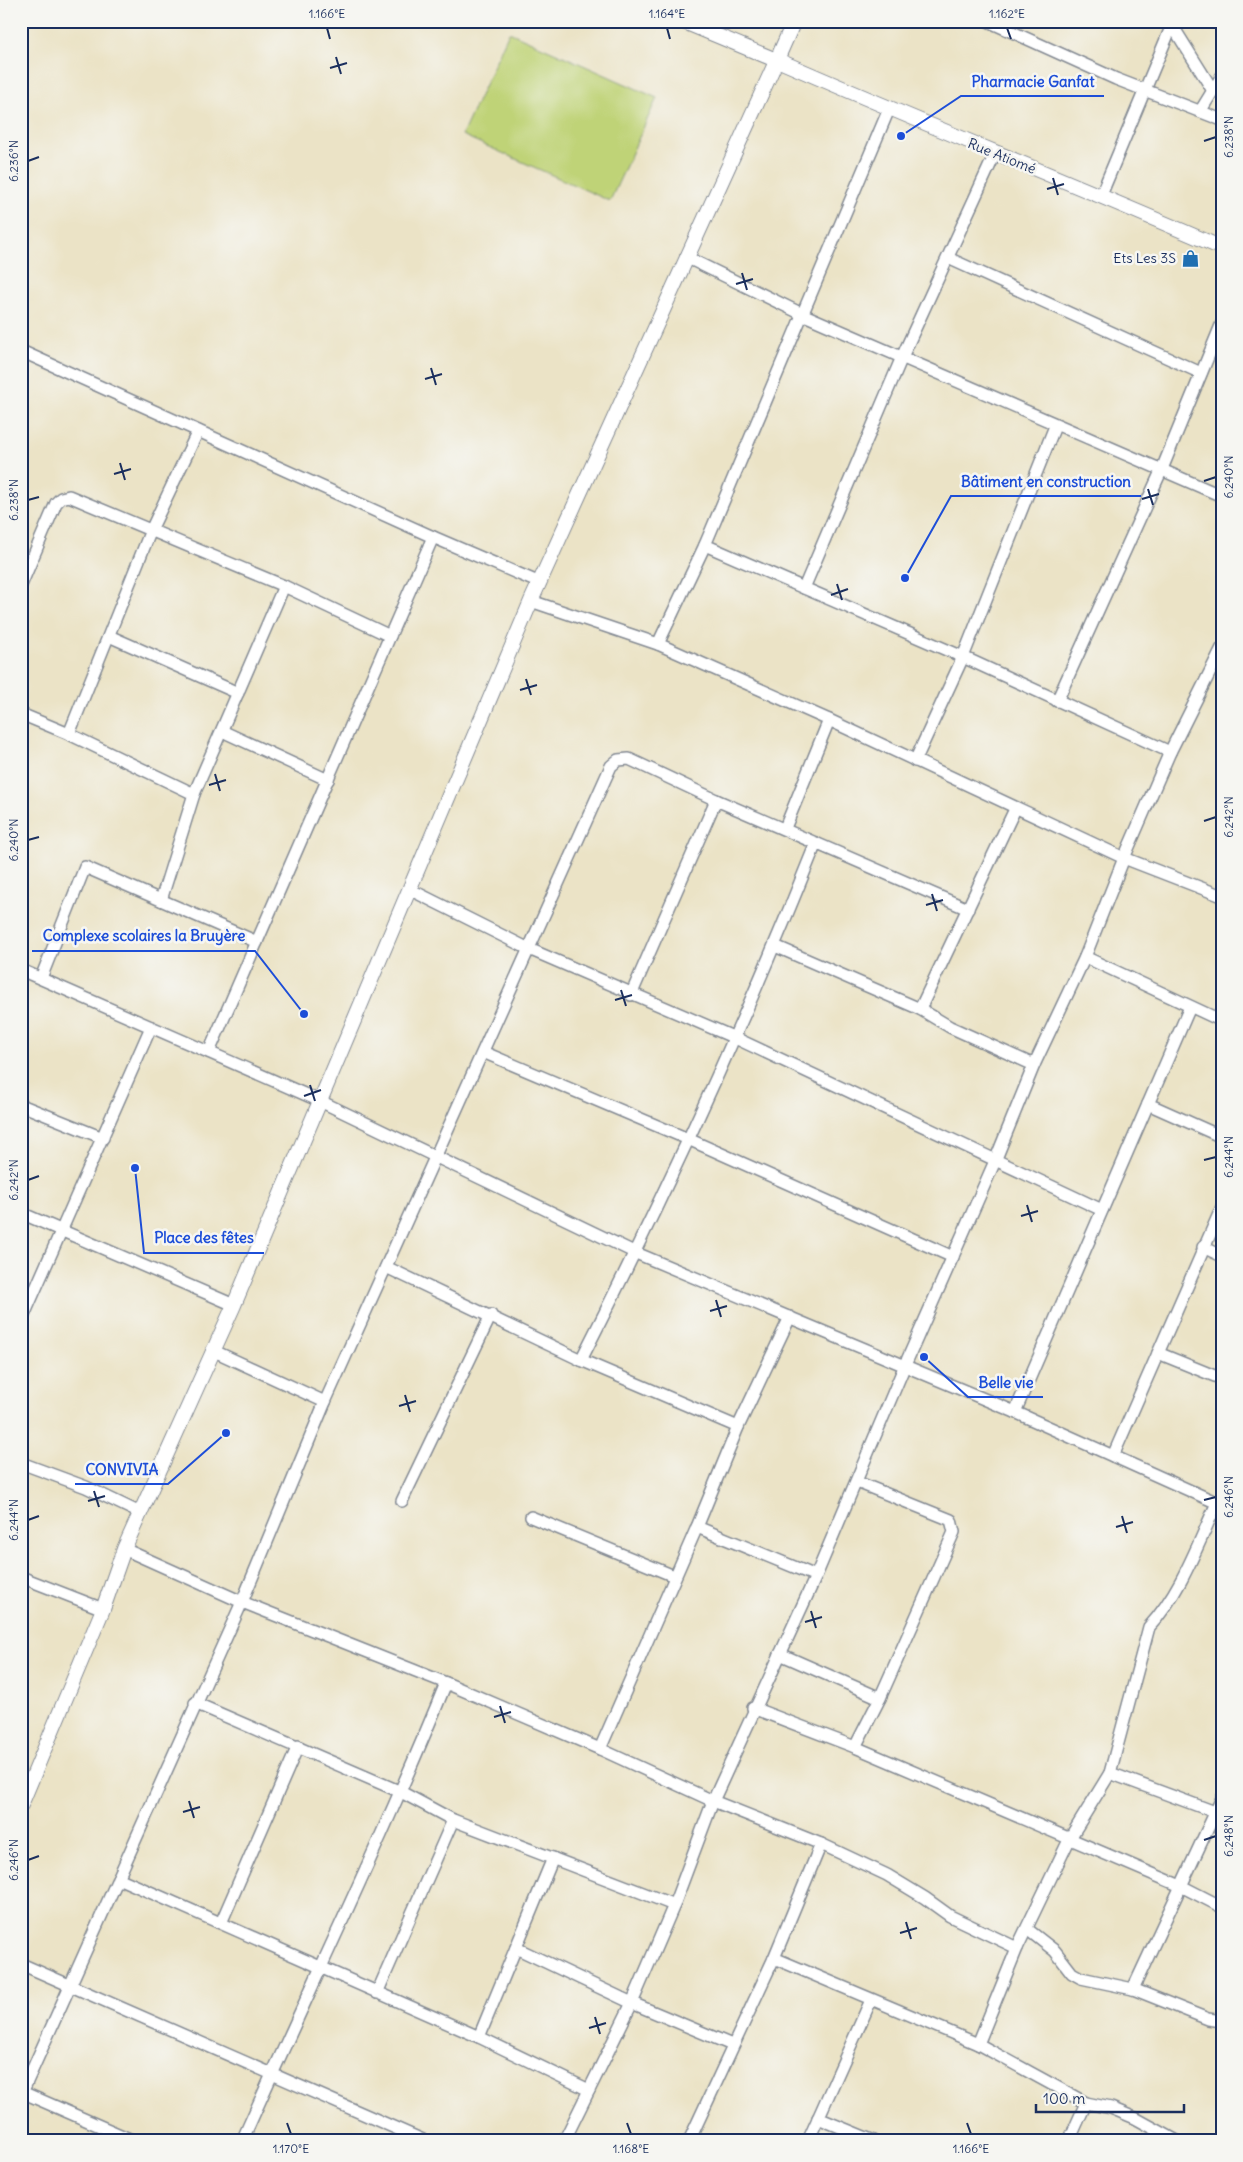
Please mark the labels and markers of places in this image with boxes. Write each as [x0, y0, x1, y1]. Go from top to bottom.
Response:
callout: Pharmacie Ganfat [961, 66, 1104, 96]
shop icon: Ets Les 3S [1180, 248, 1200, 268]
place label: Ets Les 3S [1113, 249, 1176, 267]
callout: Bâtiment en construction [951, 466, 1141, 496]
callout: Complexe scolaires la Bruyère [32, 921, 255, 951]
callout: Place des fêtes [144, 1223, 264, 1253]
callout: Belle vie [968, 1367, 1043, 1397]
callout: CONVIVIA [75, 1454, 168, 1484]

